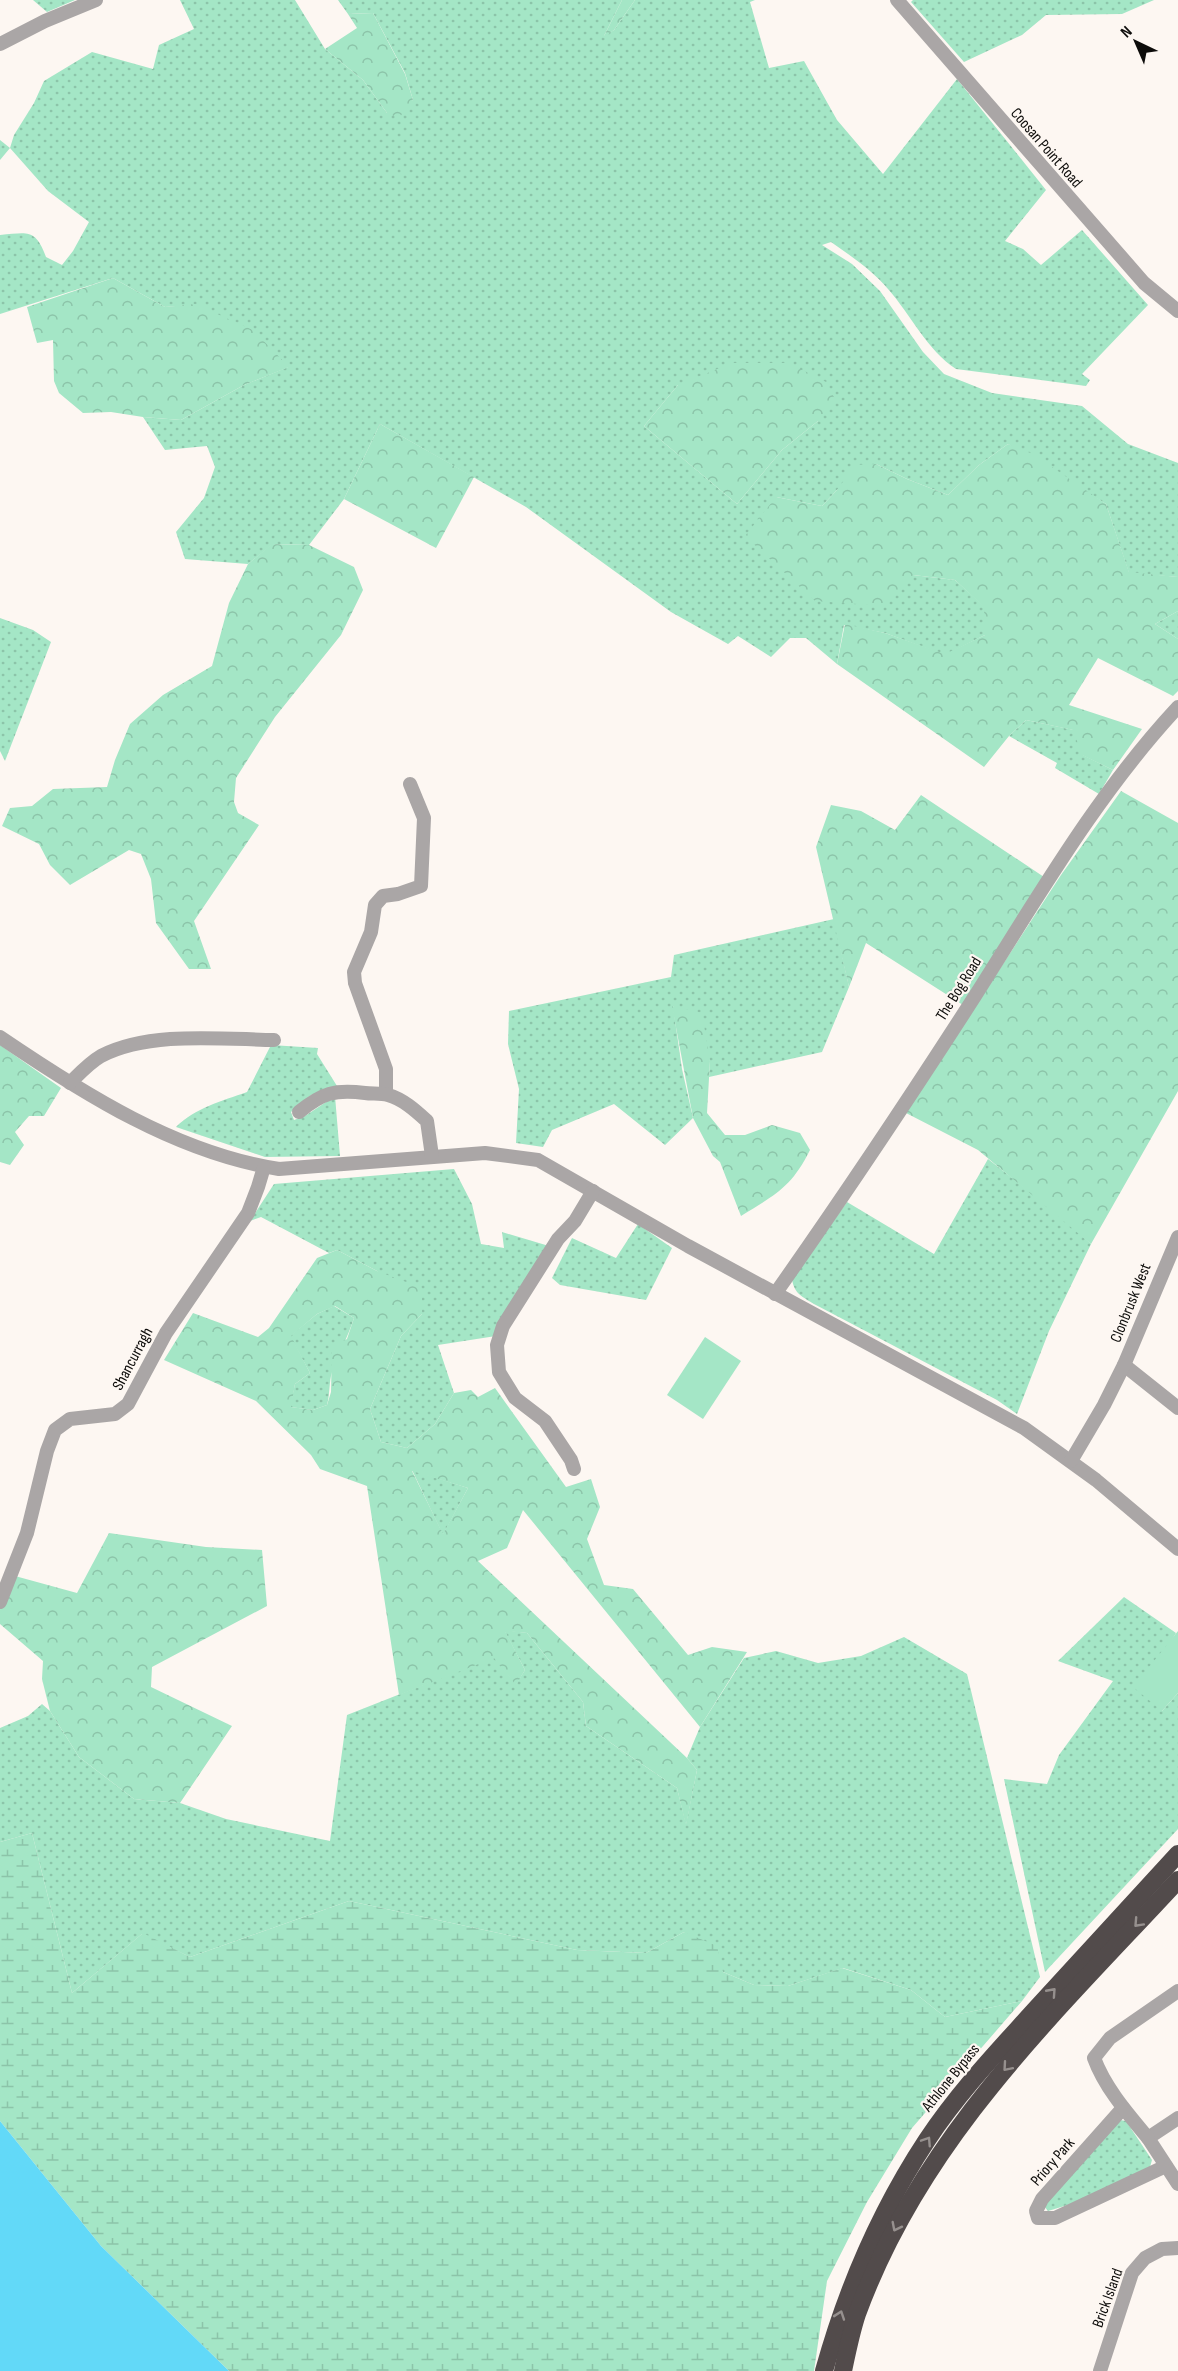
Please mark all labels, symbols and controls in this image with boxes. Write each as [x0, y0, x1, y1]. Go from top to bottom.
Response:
north arrow [1106, 12, 1166, 72]
text: N [1117, 22, 1136, 42]
street label: Coosan Point Road [1006, 104, 1086, 192]
street label: The Bog Road [932, 954, 986, 1024]
street label: Clonbrusk West [1107, 1261, 1156, 1345]
street label: Shancurragh [109, 1324, 157, 1394]
one-way arrow [1134, 1916, 1145, 1927]
one-way arrow [1045, 1988, 1056, 1998]
street label: Athlone Bypass [917, 2040, 984, 2116]
one-way arrow [1003, 2060, 1014, 2071]
street label: Priory Park [1027, 2134, 1079, 2190]
one-way arrow [920, 2137, 931, 2148]
one-way arrow [892, 2221, 904, 2232]
street label: Brick Island [1089, 2266, 1127, 2330]
one-way arrow [833, 2310, 846, 2321]

